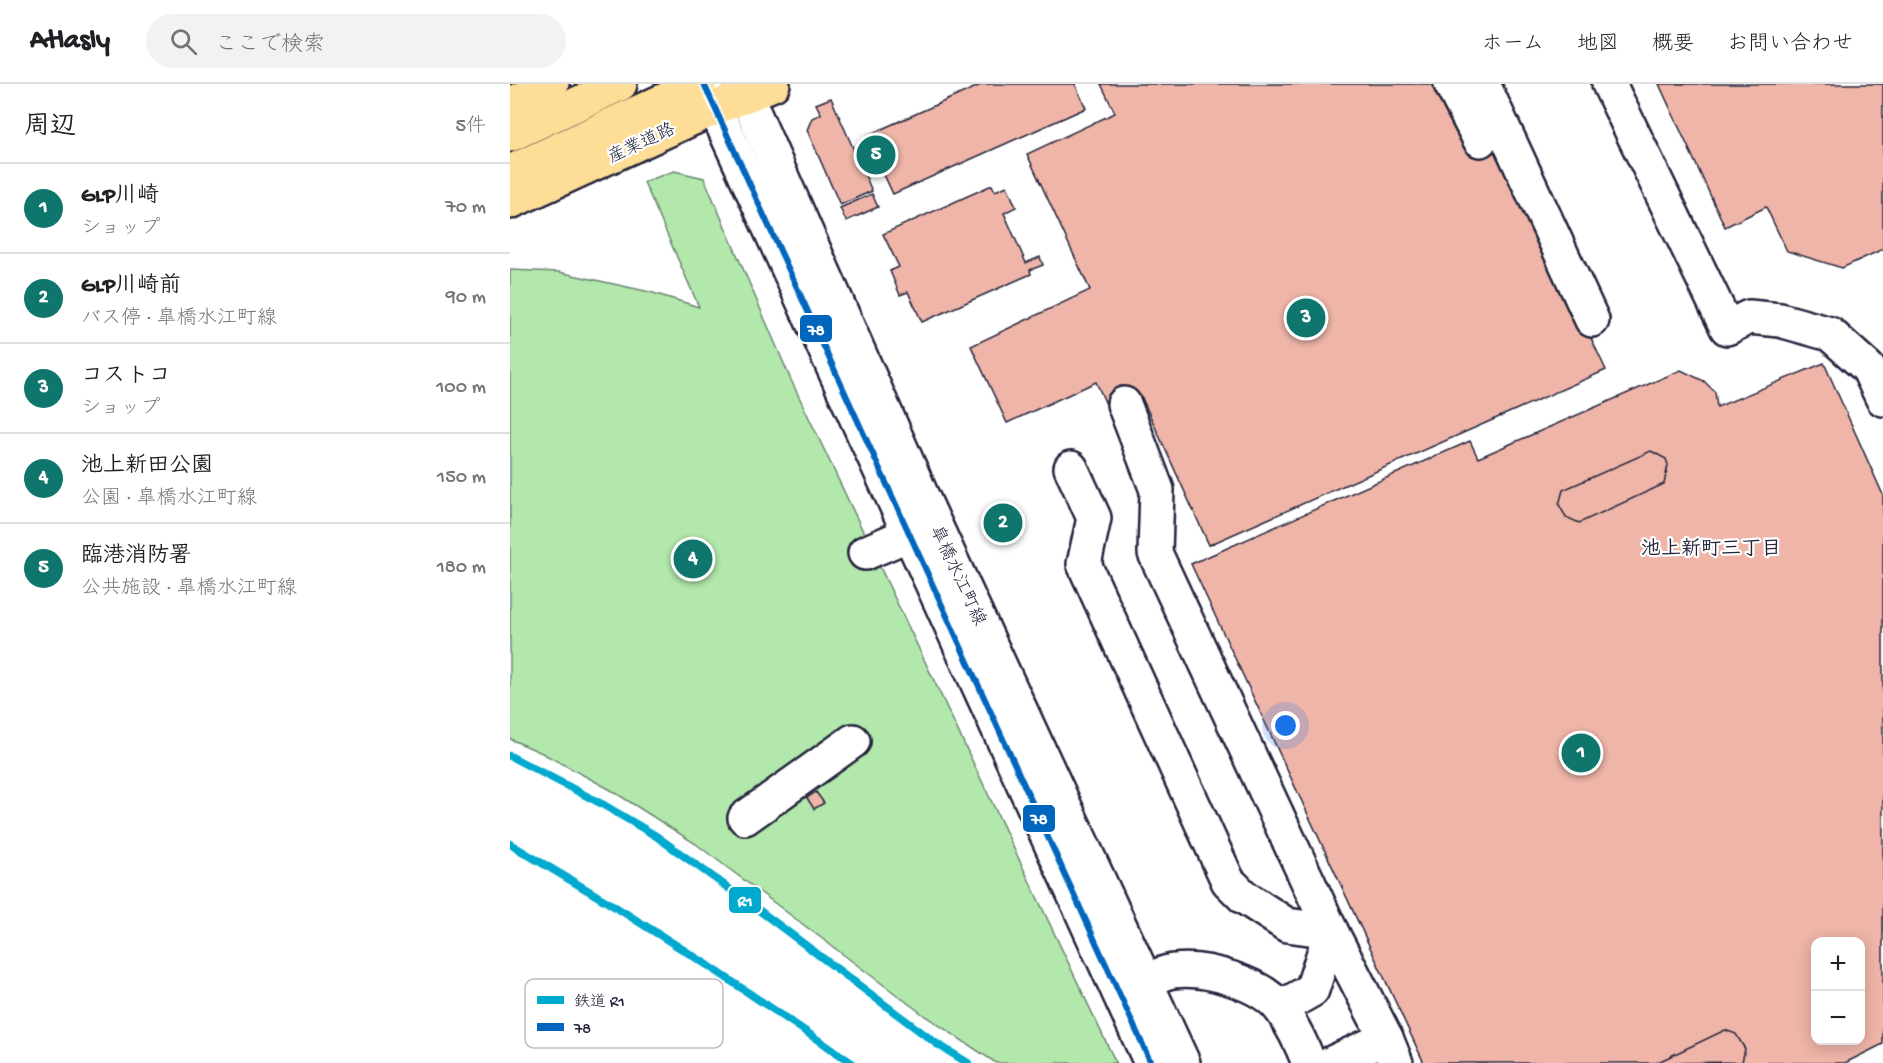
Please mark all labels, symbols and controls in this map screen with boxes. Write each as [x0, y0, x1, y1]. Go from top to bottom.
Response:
search box [146, 14, 566, 68]
text: Atlasly [30, 25, 110, 58]
icon: search [167, 25, 200, 58]
text: ここで検索 [215, 33, 325, 59]
text: ホーム [1482, 33, 1544, 58]
text: 地図 [1577, 33, 1619, 58]
text: 概要 [1652, 33, 1694, 58]
text: お問い合わせ [1727, 33, 1853, 58]
text: 周辺 [24, 113, 76, 144]
text: 5件 [455, 116, 486, 139]
street label: 産業道路 [605, 119, 679, 169]
pin: 5 [856, 132, 896, 178]
text: GLP川崎 [81, 184, 159, 210]
text: 1 [39, 197, 48, 220]
text: 70 m [445, 197, 486, 220]
text: ショップ [81, 218, 160, 241]
text: GLP川崎前 [81, 274, 181, 300]
text: 2 [39, 287, 48, 310]
text: 90 m [446, 287, 486, 310]
pin: 3 [1286, 296, 1326, 340]
text: バス停 · 皐橋水江町線 [81, 308, 277, 331]
line badge: 78 [799, 314, 833, 343]
text: 78 [806, 323, 825, 342]
text: コストコ [81, 364, 171, 390]
text: 3 [38, 377, 49, 400]
text: 100 m [436, 377, 486, 400]
text: ショップ [81, 398, 160, 421]
text: 池上新田公園 [81, 454, 213, 480]
text: 4 [39, 467, 48, 490]
text: 150 m [437, 467, 486, 490]
text: 公園 · 皐橋水江町線 [81, 488, 257, 511]
pin: 2 [984, 500, 1022, 546]
street label: 皐橋水江町線 [924, 522, 990, 629]
pin: 4 [674, 536, 712, 582]
district label: 池上新町三丁目 [1641, 538, 1781, 562]
text: 臨港消防署 [81, 544, 191, 570]
text: 5 [38, 557, 49, 580]
text: 180 m [437, 557, 486, 580]
text: 公共施設 · 皐橋水江町線 [81, 578, 297, 601]
your location [1271, 711, 1300, 740]
pin: 1 [1562, 730, 1600, 776]
line badge: 78 [1022, 804, 1056, 833]
text: 78 [1029, 812, 1048, 831]
line badge: R1 [728, 886, 762, 914]
text: R1 [737, 894, 752, 913]
map controls [1811, 937, 1865, 1045]
button: + [1811, 937, 1865, 991]
legend [525, 979, 723, 1048]
button: − [1811, 991, 1865, 1045]
text: 鉄道 R1 [574, 993, 625, 1013]
text: 78 [573, 1021, 591, 1040]

